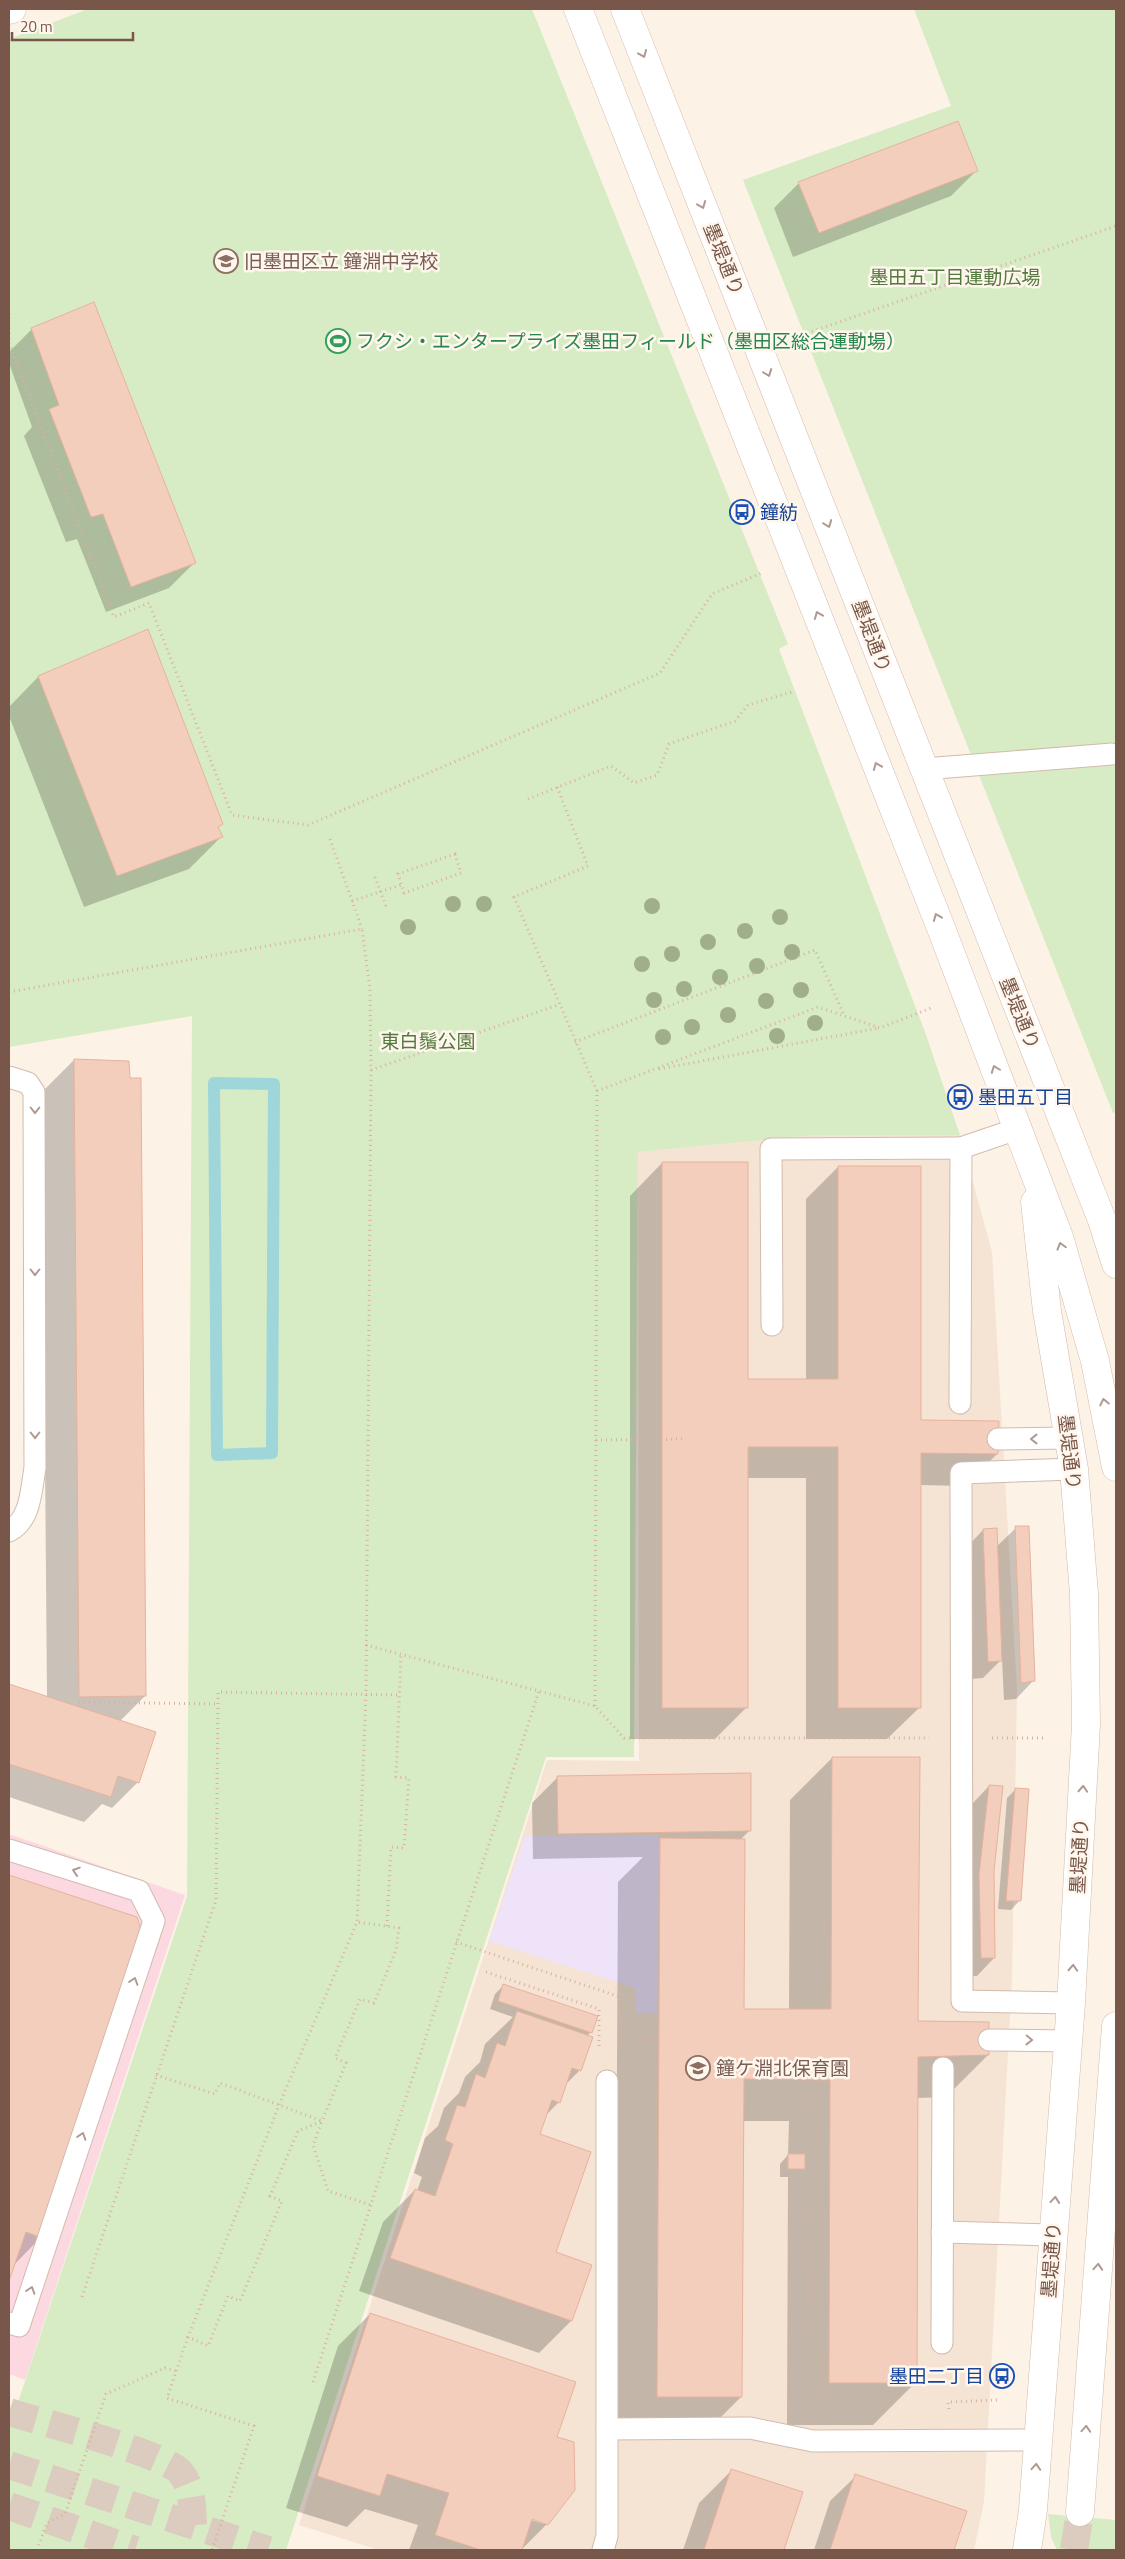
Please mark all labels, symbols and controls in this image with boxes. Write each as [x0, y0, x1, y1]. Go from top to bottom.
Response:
scale bar [12, 10, 134, 42]
text: 20 m [20, 15, 53, 38]
one-way arrow [636, 49, 647, 58]
one-way arrow [696, 200, 706, 209]
street label: 墨堤通り [697, 218, 752, 299]
place label: 旧墨田区立 鐘淵中学校 [244, 246, 438, 275]
school or university icon: 旧墨田区立 鐘淵中学校 [213, 248, 239, 274]
park label: 墨田五丁目運動広場 [869, 262, 1041, 291]
place label: フクシ・エンタープライズ墨田フィールド（墨田区総合運動場） [356, 326, 905, 355]
sports icon: フクシ・エンタープライズ墨田フィールド（墨田区総合運動場） [325, 328, 351, 354]
one-way arrow [762, 368, 773, 377]
place label: 鐘紡 [760, 497, 798, 526]
bus stop icon: 鐘紡 [729, 499, 755, 525]
one-way arrow [822, 519, 832, 528]
street label: 墨堤通り [845, 595, 900, 677]
one-way arrow [813, 611, 824, 620]
one-way arrow [873, 762, 883, 771]
one-way arrow [933, 913, 943, 922]
street label: 墨堤通り [993, 972, 1048, 1053]
park label: 東白鬚公園 [380, 1026, 476, 1055]
one-way arrow [990, 1065, 1001, 1074]
place label: 墨田五丁目 [978, 1082, 1073, 1111]
bus stop icon: 墨田五丁目 [947, 1084, 973, 1110]
one-way arrow [29, 1106, 40, 1114]
one-way arrow [1057, 1242, 1067, 1250]
one-way arrow [30, 1268, 40, 1276]
one-way arrow [1099, 1398, 1110, 1407]
street label: 墨堤通り [1051, 1412, 1090, 1491]
one-way arrow [30, 1431, 40, 1439]
one-way arrow [1030, 1433, 1038, 1444]
one-way arrow [1077, 1784, 1088, 1792]
street label: 墨堤通り [1062, 1817, 1095, 1895]
one-way arrow [73, 1867, 81, 1877]
one-way arrow [1067, 1964, 1078, 1972]
one-way arrow [128, 1978, 138, 1986]
one-way arrow [1025, 2035, 1033, 2045]
place label: 鐘ケ淵北保育園 [716, 2053, 849, 2082]
school or university icon: 鐘ケ淵北保育園 [685, 2055, 711, 2081]
one-way arrow [76, 2132, 86, 2140]
one-way arrow [1049, 2196, 1060, 2204]
street label: 墨堤通り [1033, 2221, 1068, 2299]
one-way arrow [1092, 2263, 1103, 2271]
one-way arrow [25, 2286, 35, 2294]
place label: 墨田二丁目 [889, 2361, 984, 2390]
bus stop icon: 墨田二丁目 [989, 2363, 1015, 2389]
one-way arrow [1080, 2425, 1091, 2433]
one-way arrow [1030, 2463, 1041, 2471]

